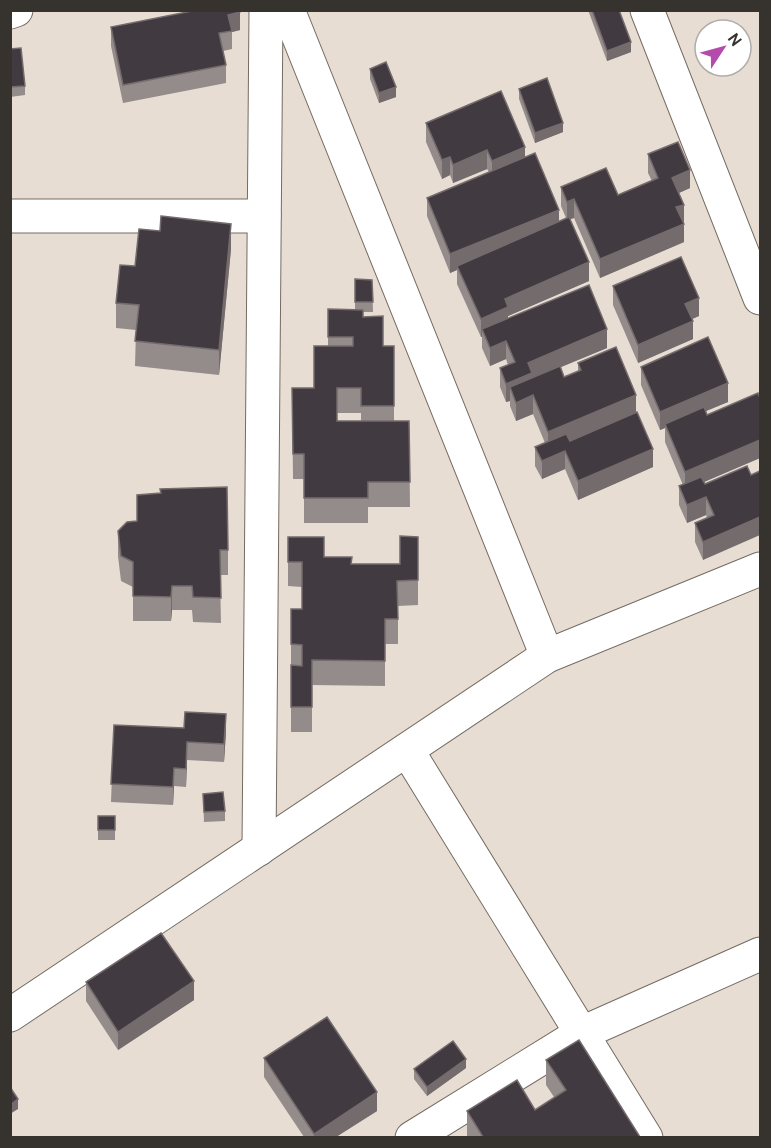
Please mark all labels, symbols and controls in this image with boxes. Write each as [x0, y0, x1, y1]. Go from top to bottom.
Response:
north arrow [693, 18, 753, 78]
text: N [724, 29, 746, 50]

